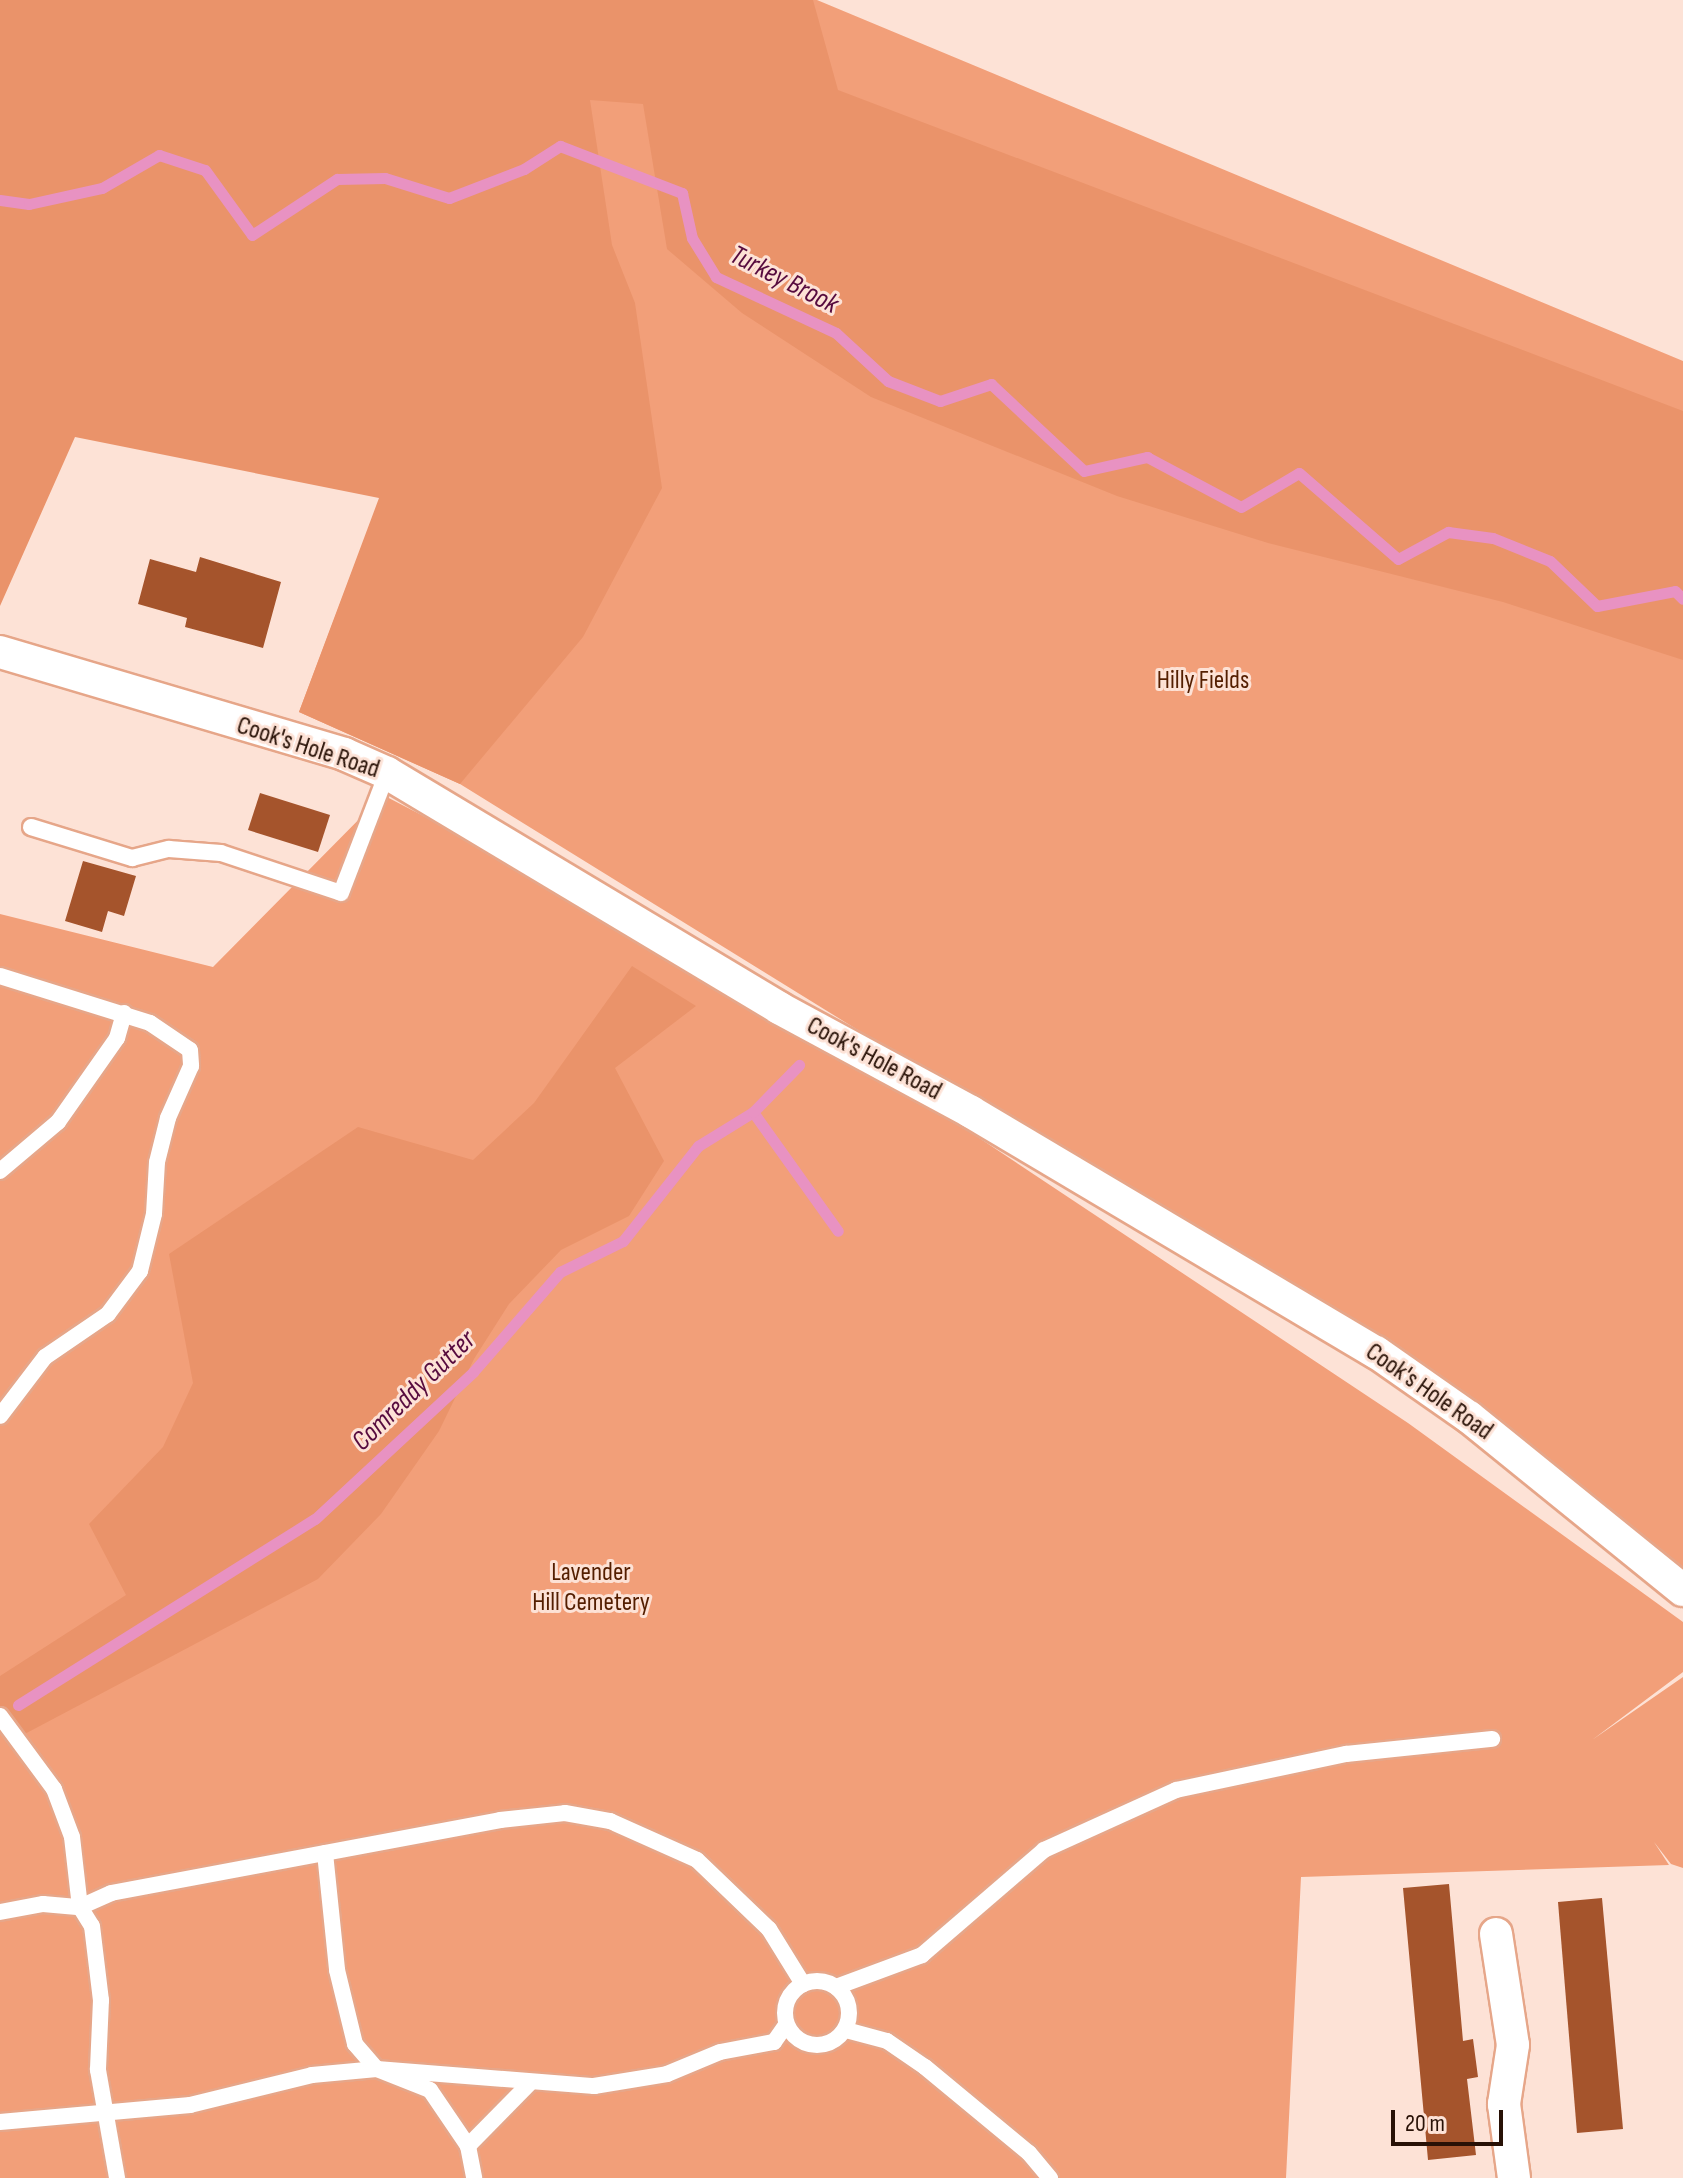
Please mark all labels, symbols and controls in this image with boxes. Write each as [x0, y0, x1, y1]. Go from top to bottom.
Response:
water label: Turkey Brook [724, 238, 844, 322]
park label: Hilly Fields [1157, 665, 1249, 697]
street label: Cook's Hole Road [233, 710, 383, 786]
street label: Cook's Hole Road [801, 1010, 947, 1108]
water label: Comreddy Gutter [345, 1324, 483, 1458]
street label: Cook's Hole Road [1359, 1337, 1499, 1447]
park label: Lavender Hill Cemetery [532, 1557, 650, 1618]
scale bar [1395, 2094, 1507, 2144]
text: 20 m [1405, 2109, 1445, 2138]

